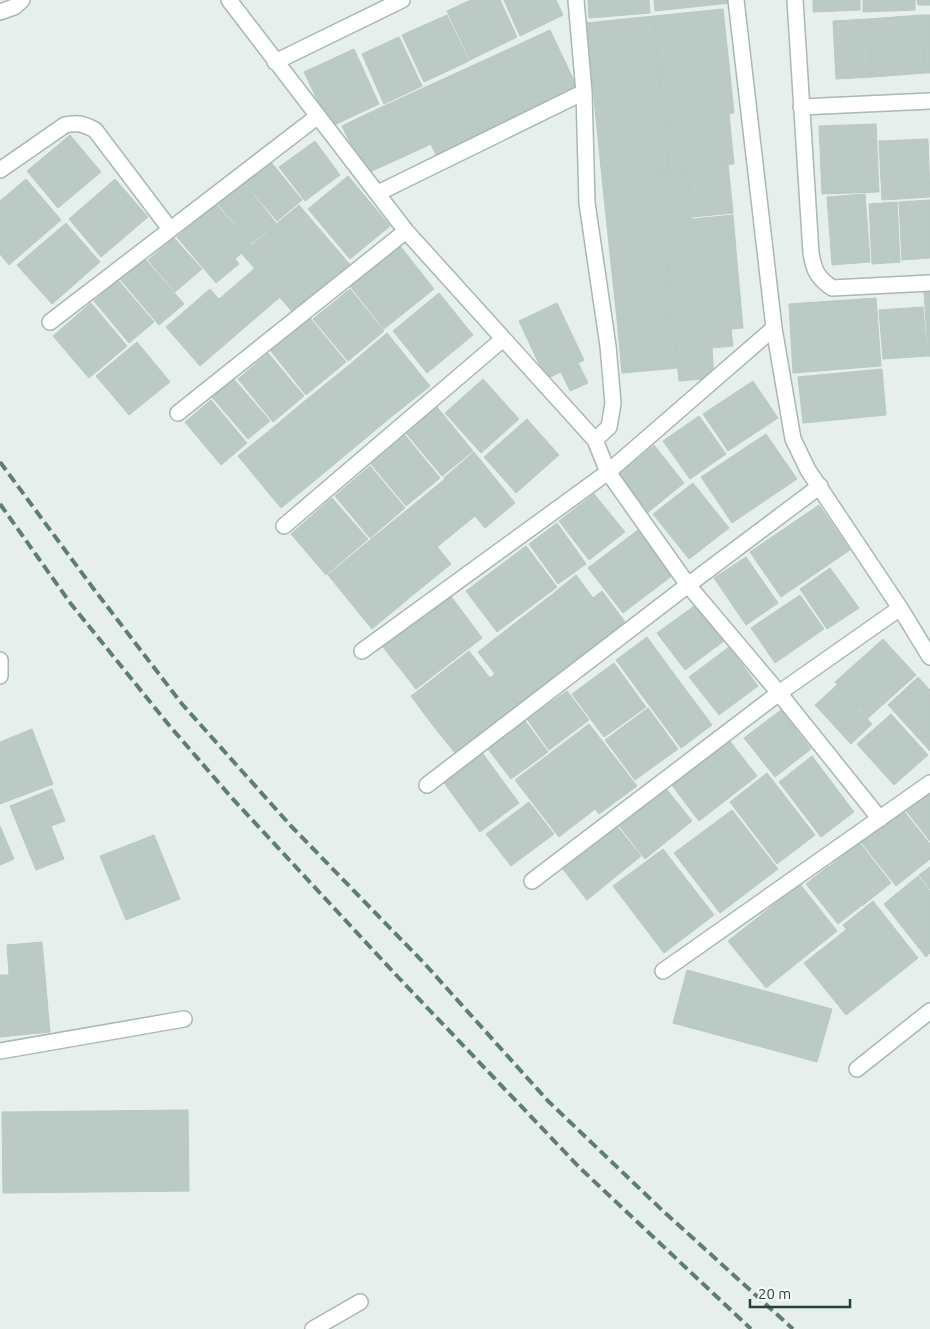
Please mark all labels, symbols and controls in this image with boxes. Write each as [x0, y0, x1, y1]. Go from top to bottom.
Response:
scale bar [750, 1276, 850, 1308]
text: 20 m [758, 1285, 791, 1302]

